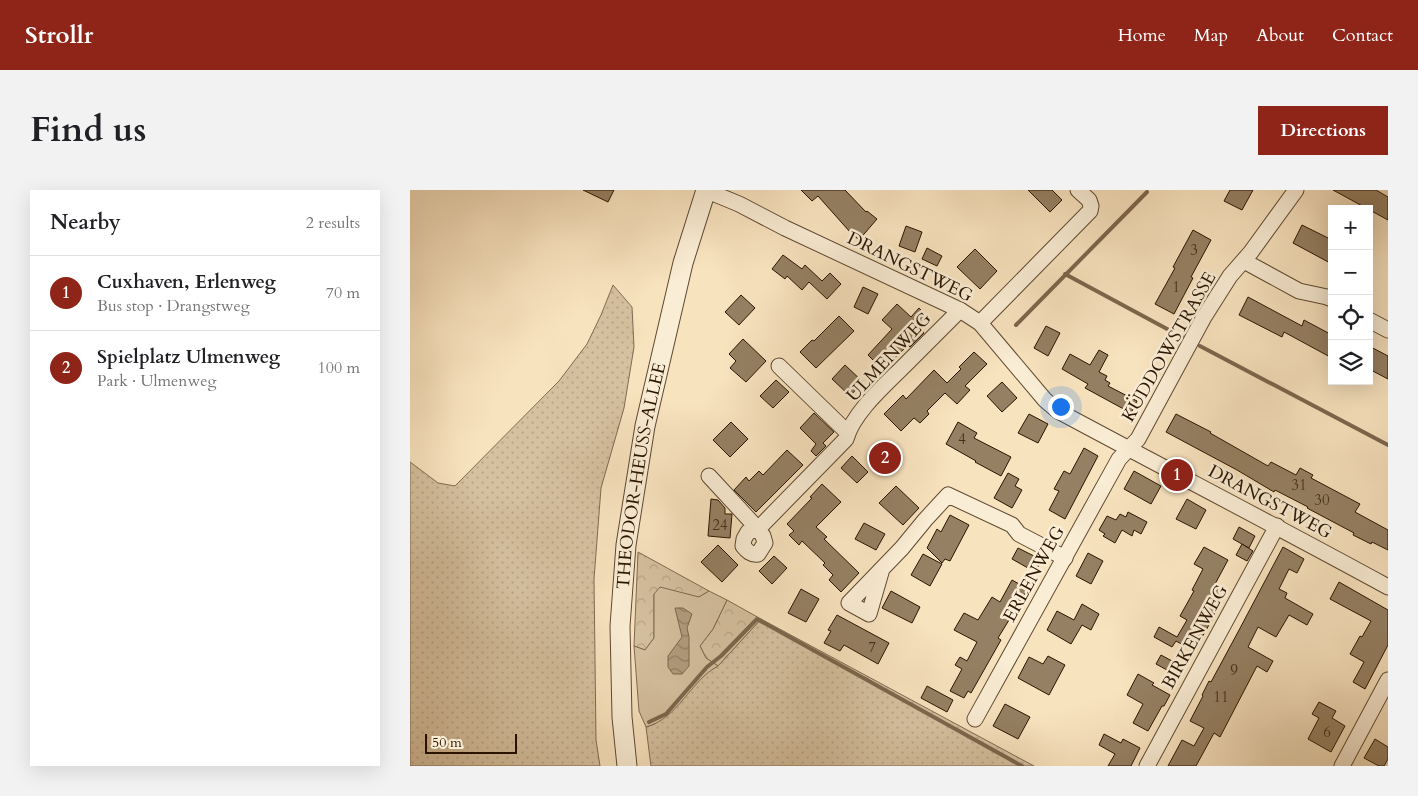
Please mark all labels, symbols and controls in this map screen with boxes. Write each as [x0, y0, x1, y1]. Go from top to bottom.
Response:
text: Strollr [25, 19, 93, 52]
text: Home [1118, 23, 1166, 48]
text: Map [1194, 23, 1228, 48]
text: About [1256, 23, 1304, 48]
text: Contact [1332, 23, 1393, 48]
text: Find us [30, 106, 146, 154]
button: Directions [1258, 106, 1388, 155]
map controls [1328, 205, 1373, 385]
button: + [1328, 205, 1373, 250]
text: Nearby [50, 208, 121, 237]
text: 2 results [306, 212, 360, 234]
street label: DRANGSTWEG [843, 226, 977, 308]
house number: 3 [1190, 240, 1198, 260]
button: − [1328, 250, 1373, 295]
street label: KÜDDOWSTRASSE [1116, 267, 1222, 427]
text: Cuxhaven, Erlenweg [97, 269, 276, 295]
house number: 1 [1172, 277, 1180, 297]
text: 1 [62, 282, 70, 304]
text: 70 m [326, 282, 360, 304]
text: Bus stop · Drangstweg [97, 295, 250, 317]
button: locate [1328, 295, 1373, 340]
street label: ULMENWEG [841, 307, 937, 407]
button: layers [1328, 340, 1373, 385]
text: Spielplatz Ulmenweg [97, 344, 280, 370]
text: 2 [62, 357, 70, 379]
text: 100 m [318, 357, 360, 379]
street label: THEODOR-HEUSS-ALLEE [610, 360, 672, 590]
text: Park · Ulmenweg [97, 370, 217, 392]
your location [1048, 394, 1074, 420]
house number: 4 [958, 429, 966, 449]
pin: 2 [869, 439, 901, 477]
pin: 1 [1161, 456, 1193, 494]
street label: DRANGSTWEG [1204, 459, 1336, 545]
house number: 31 [1291, 475, 1307, 495]
house number: 30 [1314, 490, 1330, 510]
house number: 24 [712, 515, 728, 535]
street label: ERLENWEG [997, 522, 1071, 626]
street label: BIRKENWEG [1156, 580, 1234, 694]
house number: 7 [868, 637, 876, 657]
house number: 9 [1230, 660, 1238, 680]
house number: 11 [1213, 687, 1229, 707]
house number: 6 [1323, 722, 1331, 742]
scale bar [425, 731, 518, 754]
text: 50 m [432, 733, 462, 752]

